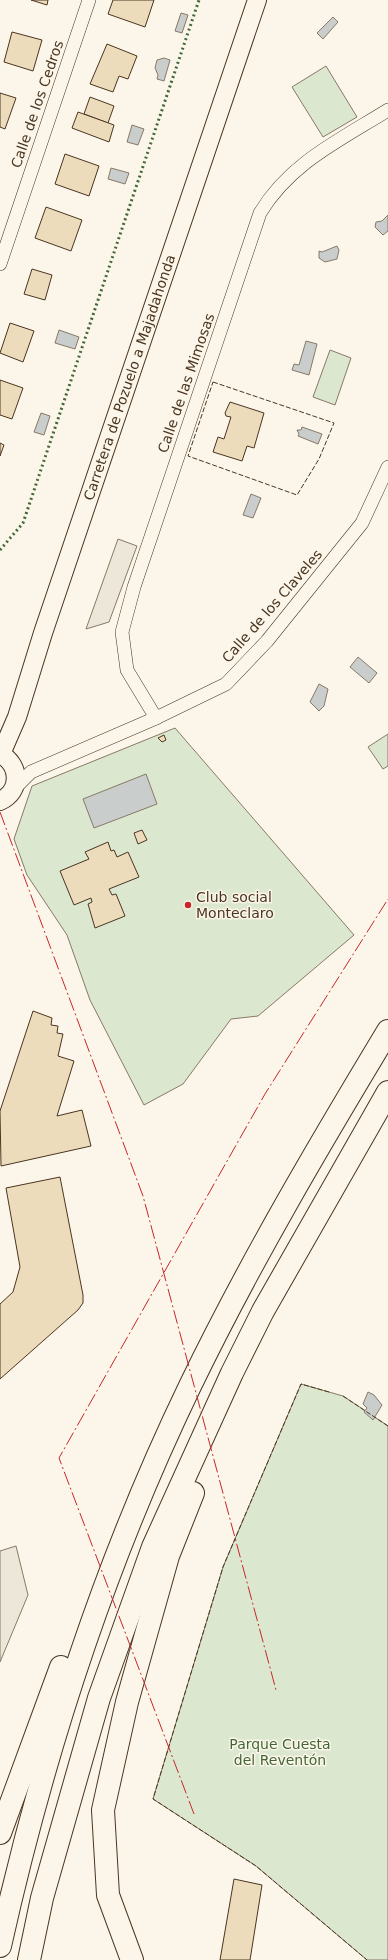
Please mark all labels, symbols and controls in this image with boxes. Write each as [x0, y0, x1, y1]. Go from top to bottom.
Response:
street label: Calle de los Cedros [8, 38, 66, 170]
street label: Carretera de Pozuelo a Majadahonda [80, 252, 178, 503]
street label: Calle de las Mimosas [155, 311, 217, 455]
street label: Calle de los Claveles [219, 546, 325, 666]
place label: Club social Monteclaro [196, 889, 274, 921]
marker: Club social Monteclaro [183, 900, 193, 910]
park label: Parque Cuesta del Reventón [229, 1736, 331, 1768]

